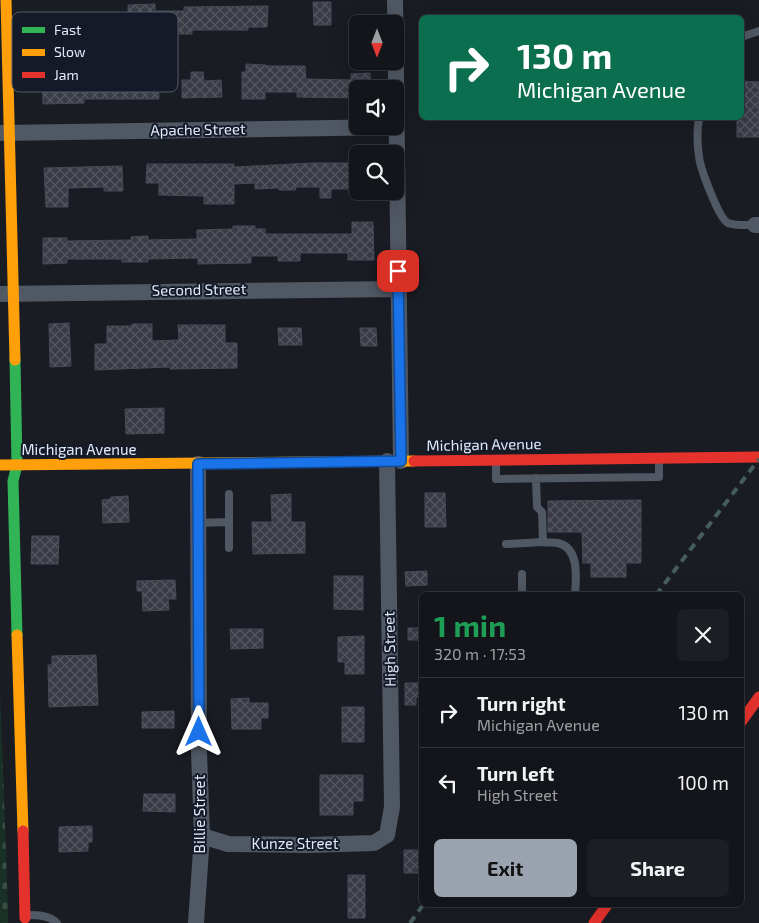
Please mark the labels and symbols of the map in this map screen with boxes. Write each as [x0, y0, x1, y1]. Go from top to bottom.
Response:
legend [12, 12, 178, 92]
north arrow [349, 15, 404, 70]
text: Fast [54, 21, 81, 38]
text: Slow [54, 43, 86, 60]
text: Jam [54, 66, 79, 83]
street label: Apache Street [150, 119, 246, 139]
pin [377, 250, 419, 292]
street label: Second Street [152, 279, 247, 299]
street label: Michigan Avenue [426, 434, 542, 454]
street label: Michigan Avenue [21, 440, 137, 458]
street label: High Street [379, 611, 399, 687]
position arrow [172, 705, 224, 757]
street label: Billie Street [190, 774, 208, 853]
street label: Kunze Street [252, 834, 339, 852]

